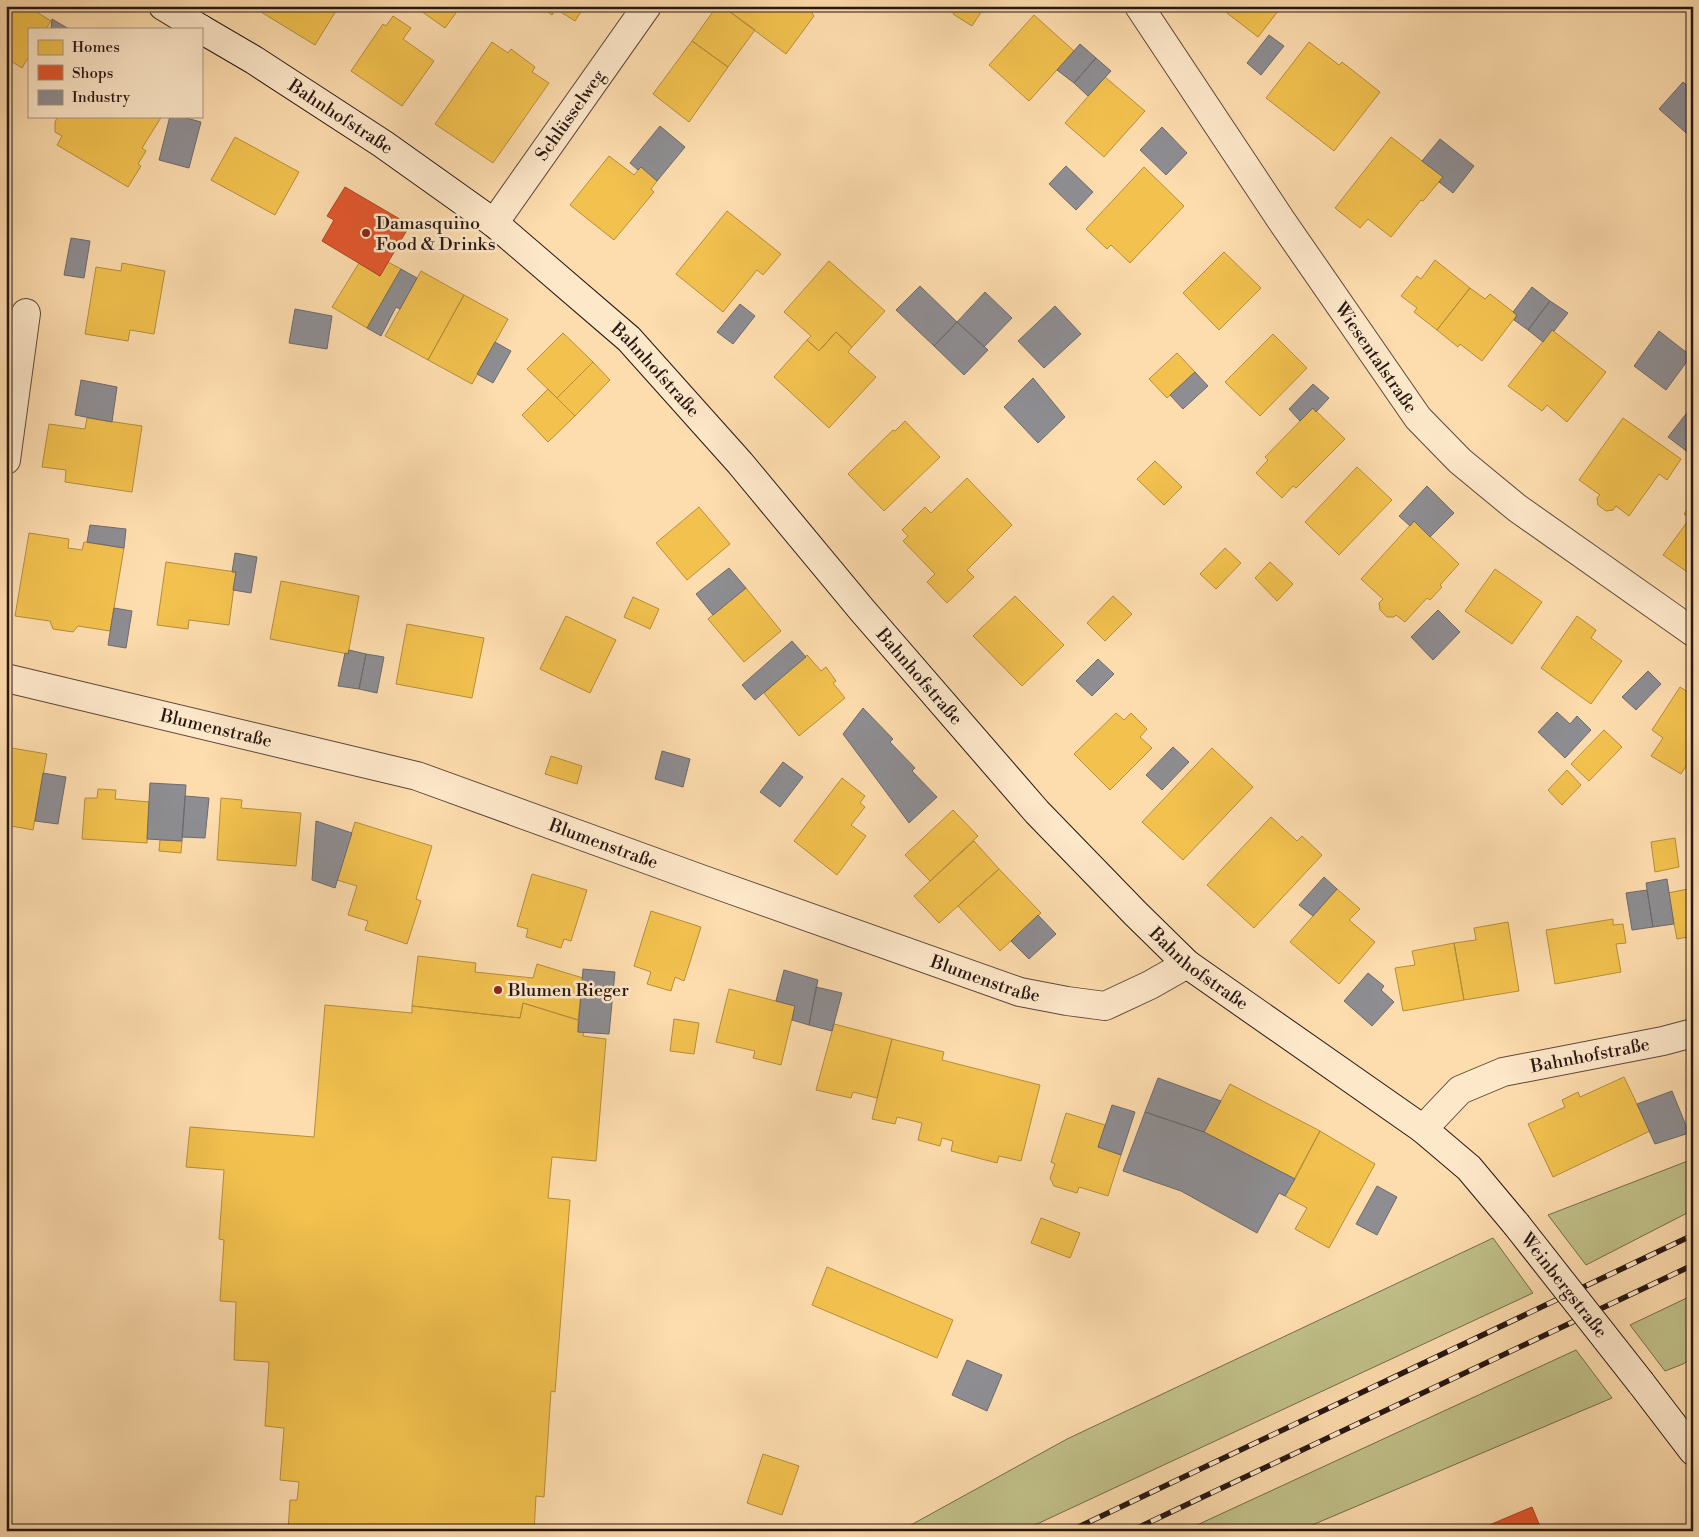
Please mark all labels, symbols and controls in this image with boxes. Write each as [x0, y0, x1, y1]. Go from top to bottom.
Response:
legend [28, 28, 202, 118]
text: Homes [72, 38, 120, 57]
text: Shops [72, 64, 113, 83]
street label: Schlüsselweg [530, 65, 611, 166]
street label: Bahnhofstraße [283, 74, 398, 160]
text: Industry [72, 88, 131, 107]
place label: Damasquino Food & Drinks [376, 212, 496, 256]
marker: Damasquino Food & Drinks [360, 227, 372, 239]
street label: Wiesentalstraße [1329, 297, 1422, 418]
street label: Bahnhofstraße [605, 317, 704, 422]
street label: Bahnhofstraße [870, 623, 968, 730]
street label: Blumenstraße [157, 704, 274, 753]
street label: Blumenstraße [545, 814, 661, 874]
street label: Bahnhofstraße [1143, 922, 1253, 1015]
street label: Blumenstraße [926, 950, 1042, 1008]
place label: Blumen Rieger [507, 979, 629, 1002]
marker: Blumen Rieger [492, 984, 504, 996]
street label: Bahnhofstraße [1528, 1033, 1652, 1079]
street label: Weinbergstraße [1515, 1228, 1612, 1343]

